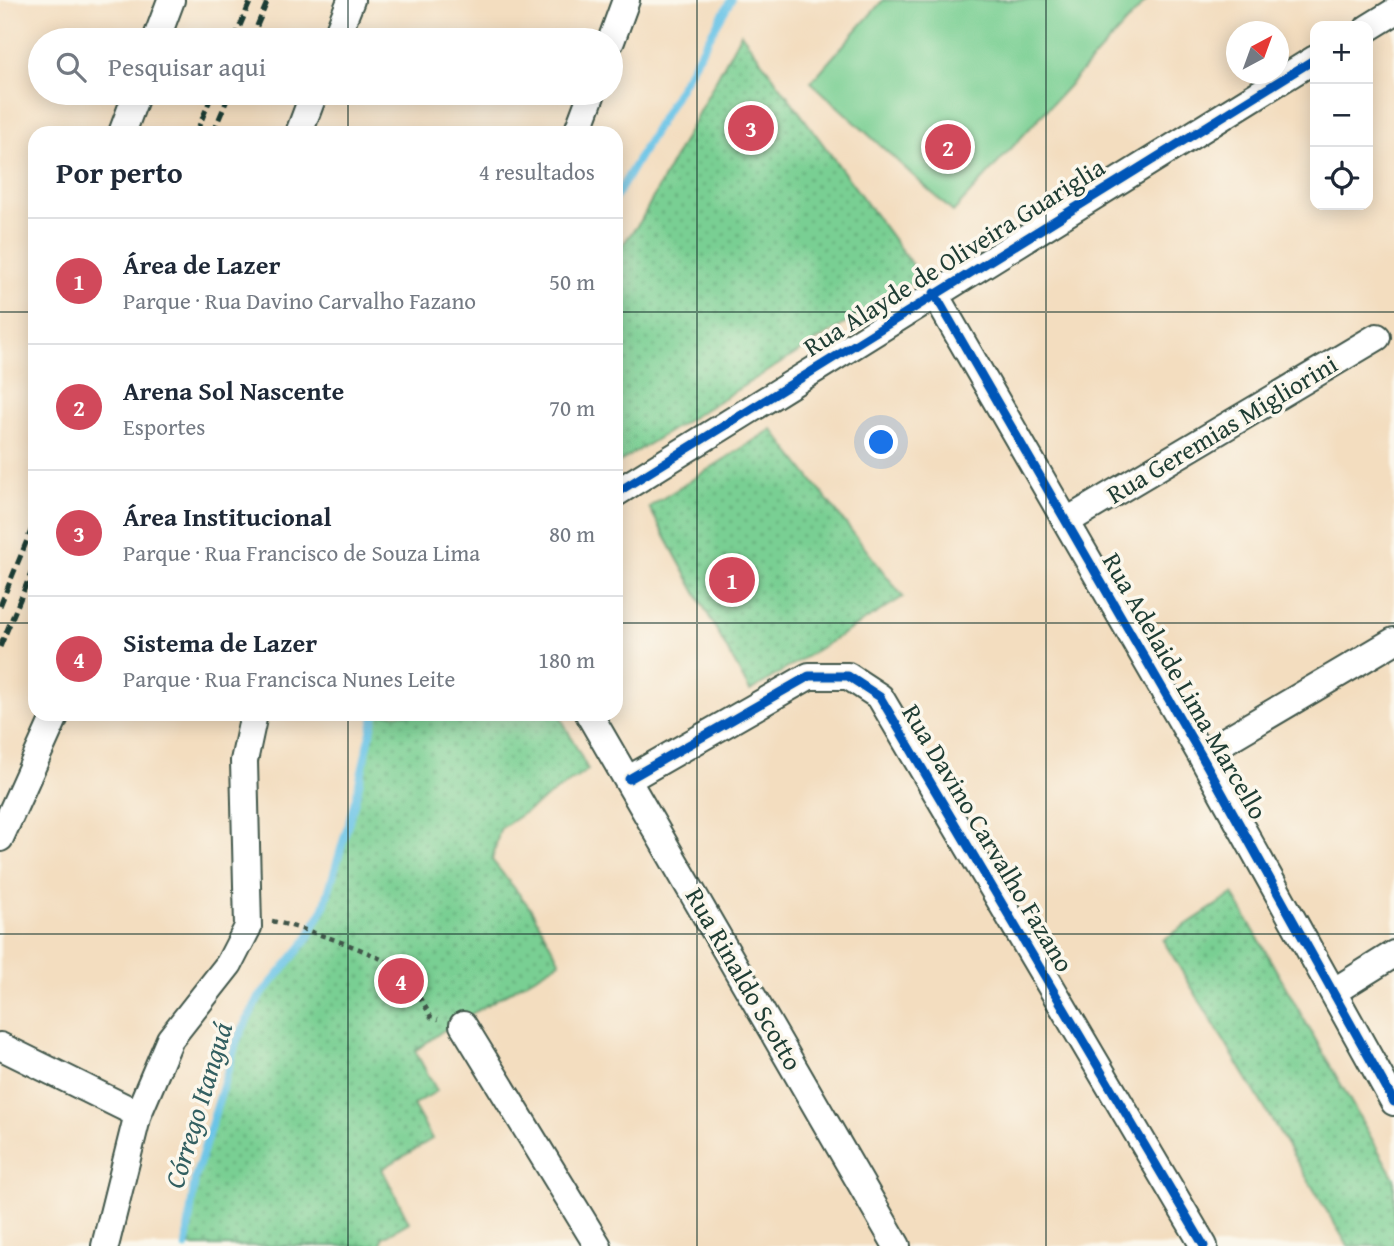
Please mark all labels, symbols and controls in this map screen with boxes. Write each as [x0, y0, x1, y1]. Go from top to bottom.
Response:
north arrow [1226, 21, 1289, 84]
map controls [1310, 21, 1373, 210]
button: + [1310, 21, 1373, 84]
search box [28, 28, 623, 105]
text: Pesquisar aqui [108, 47, 266, 86]
icon: search [52, 48, 90, 86]
button: − [1310, 84, 1373, 147]
pin: 3 [728, 102, 774, 154]
pin: 2 [925, 121, 971, 173]
street label: Rua Alayde de Oliveira Guariglia [795, 147, 1113, 366]
button: locate [1310, 147, 1373, 210]
text: Por perto [56, 150, 183, 194]
text: 4 resultados [479, 155, 595, 188]
text: Área de Lazer [123, 245, 280, 284]
text: 1 [73, 265, 85, 298]
text: 50 m [549, 265, 595, 298]
text: Parque · Rua Davino Carvalho Fazano [123, 284, 476, 317]
street label: Rua Geremias Migliorini [1099, 344, 1345, 513]
text: Arena Sol Nascente [123, 371, 344, 410]
text: 2 [73, 391, 85, 424]
text: 70 m [549, 391, 595, 424]
text: Esportes [123, 410, 205, 443]
your location [864, 425, 898, 459]
text: Área Institucional [123, 497, 332, 536]
text: 3 [73, 517, 85, 550]
text: 80 m [549, 517, 595, 550]
text: Parque · Rua Francisco de Souza Lima [123, 536, 480, 569]
street label: Rua Adelaide Lima Marcello [1093, 545, 1278, 826]
pin: 1 [709, 554, 755, 606]
text: Sistema de Lazer [123, 623, 317, 662]
text: 4 [73, 643, 85, 676]
text: 180 m [538, 643, 595, 676]
text: Parque · Rua Francisca Nunes Leite [123, 662, 455, 695]
street label: Rua Davino Carvalho Fazano [893, 696, 1084, 979]
street label: Rua Rinaldo Scotto [676, 880, 813, 1077]
pin: 4 [378, 955, 424, 1007]
water label: Córrego Itanguá [153, 1017, 242, 1193]

